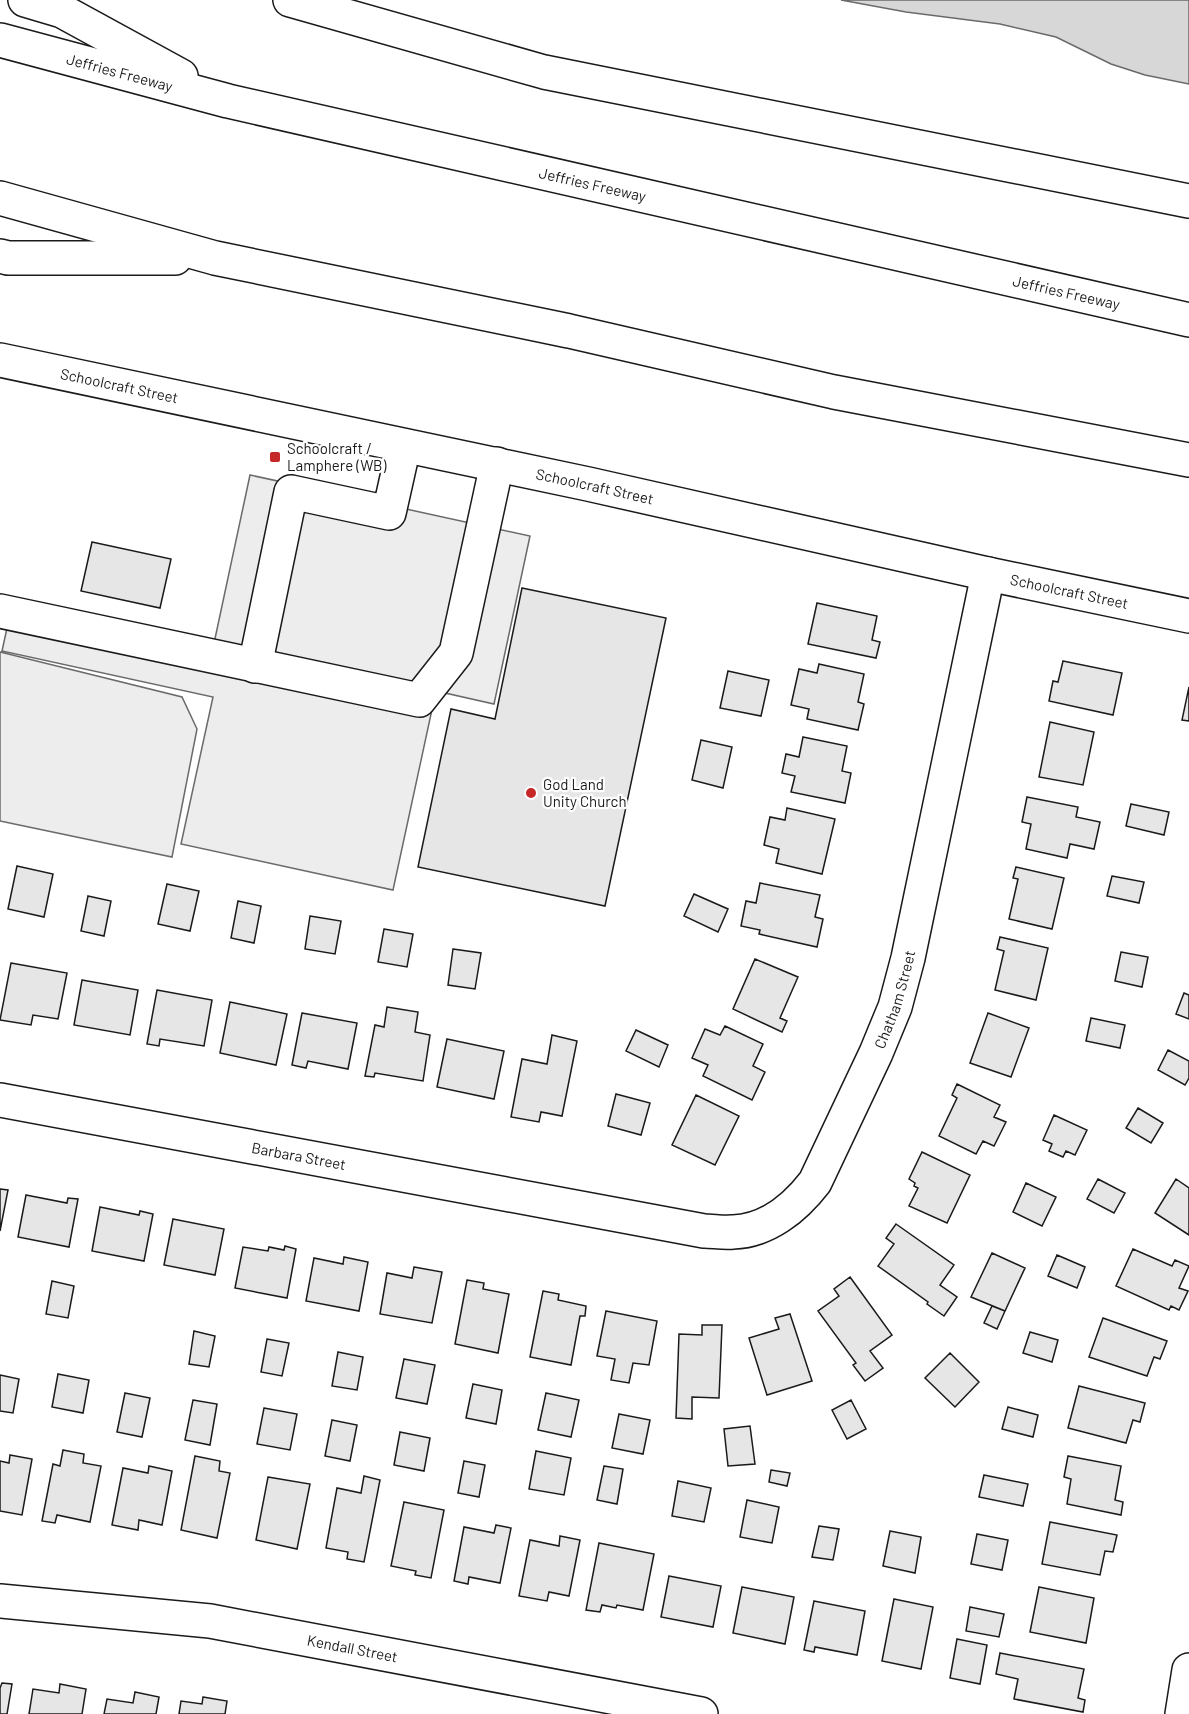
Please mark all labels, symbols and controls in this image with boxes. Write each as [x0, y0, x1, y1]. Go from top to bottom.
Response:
street label: Jeffries Freeway [65, 49, 175, 95]
street label: Jeffries Freeway [537, 163, 648, 205]
street label: Jeffries Freeway [1011, 271, 1122, 313]
street label: Schoolcraft Street [59, 364, 180, 406]
place label: Schoolcraft / Lamphere (WB) [287, 439, 386, 474]
marker: Schoolcraft / Lamphere (WB) [268, 450, 282, 464]
street label: Schoolcraft Street [534, 464, 655, 508]
street label: Schoolcraft Street [1009, 570, 1130, 612]
place label: God Land Unity Church [543, 775, 627, 810]
marker: God Land Unity Church [524, 786, 538, 800]
street label: Chatham Street [870, 949, 918, 1051]
street label: Barbara Street [250, 1138, 347, 1173]
street label: Kendall Street [306, 1631, 399, 1665]

